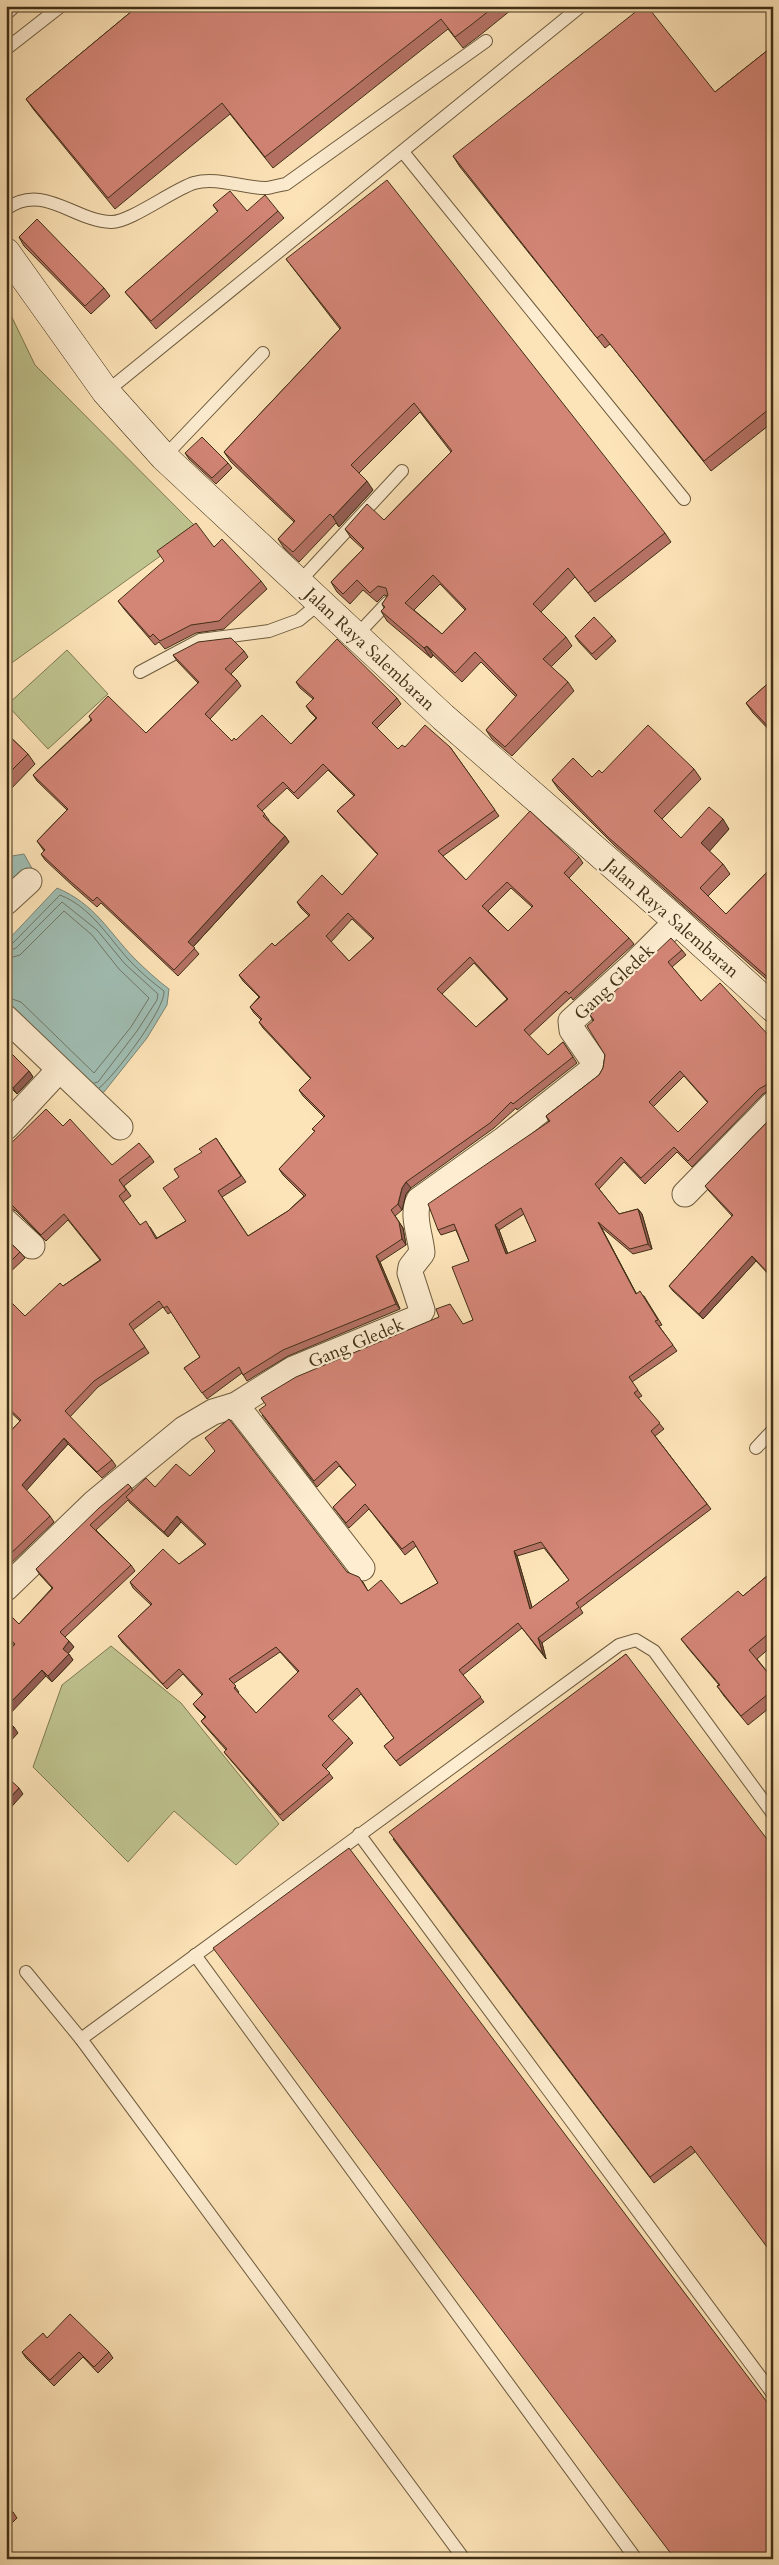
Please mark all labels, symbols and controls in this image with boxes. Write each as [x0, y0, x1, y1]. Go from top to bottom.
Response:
street label: Jalan Raya Salembaran [297, 580, 441, 717]
street label: Jalan Raya Salembaran [597, 851, 745, 984]
street label: Gang Gledek [569, 938, 660, 1026]
street label: Gang Gledek [305, 1312, 408, 1375]

